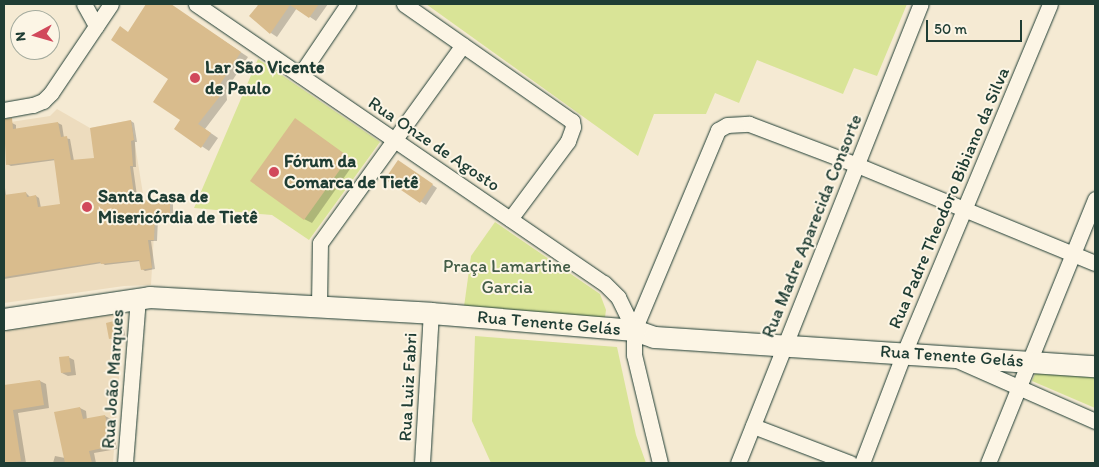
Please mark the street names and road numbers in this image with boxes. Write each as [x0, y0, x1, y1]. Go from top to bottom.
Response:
street label: Rua Padre Theodoro Bibiano da Silva [884, 64, 1014, 332]
street label: Rua Onze de Agosto [364, 92, 504, 196]
street label: Rua Madre Aparecida Consorte [757, 111, 867, 341]
street label: Rua Tenente Gelás [477, 306, 621, 340]
street label: Rua João Marques [97, 308, 129, 450]
street label: Rua Luiz Fabri [394, 332, 422, 442]
street label: Rua Tenente Gelás [880, 340, 1024, 372]

